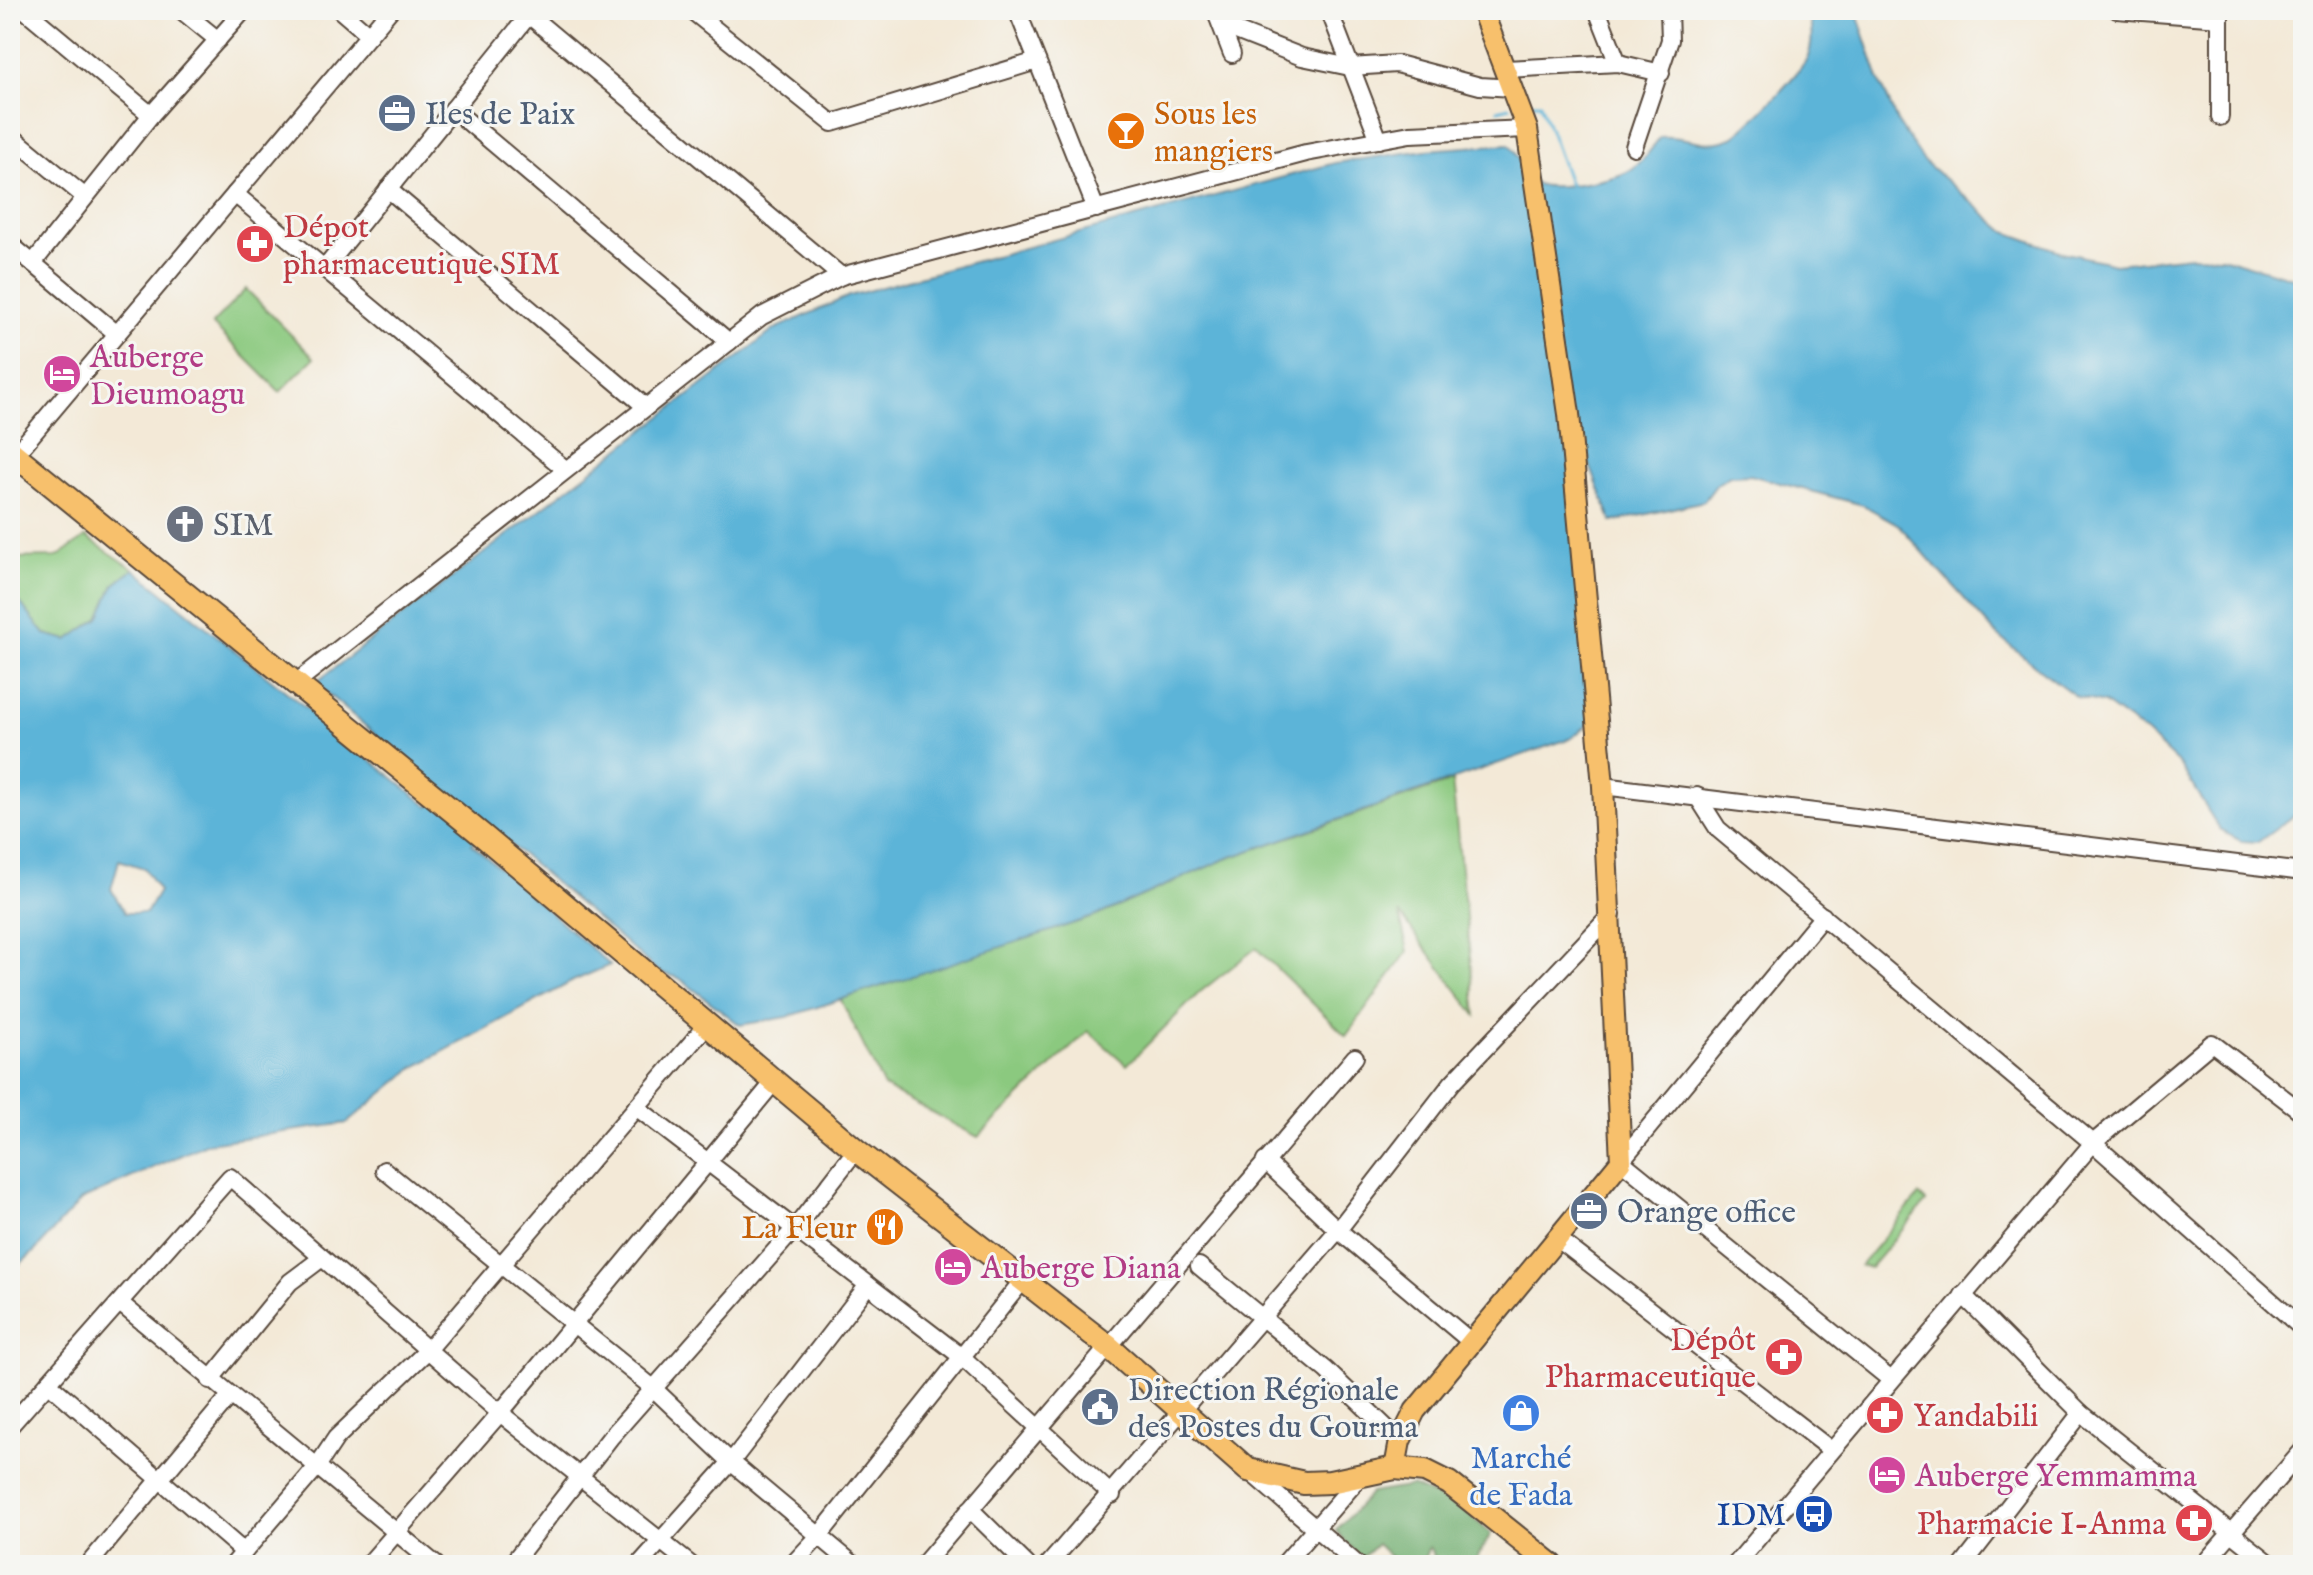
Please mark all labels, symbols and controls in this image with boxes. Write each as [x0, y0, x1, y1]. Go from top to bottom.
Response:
office icon: Iles de Paix [376, 92, 418, 134]
place label: Iles de Paix [425, 95, 575, 136]
place label: Sous les mangiers [1154, 95, 1273, 173]
bar icon: Sous les mangiers [1105, 110, 1147, 152]
place label: Dépot pharmaceutique SIM [283, 208, 560, 286]
pharmacy icon: Dépot pharmaceutique SIM [234, 223, 276, 265]
place label: Auberge Dieumoagu [89, 338, 245, 416]
hotel icon: Auberge Dieumoagu [41, 353, 83, 395]
church icon: SIM [164, 503, 206, 545]
place label: SIM [213, 506, 273, 547]
office icon: Orange office [1568, 1190, 1610, 1232]
place label: Orange office [1617, 1193, 1796, 1234]
restaurant icon: La Fleur [864, 1206, 906, 1248]
place label: La Fleur [741, 1209, 857, 1250]
hotel icon: Auberge Diana [932, 1246, 974, 1288]
place label: Auberge Diana [980, 1249, 1181, 1290]
place label: Dépôt Pharmaceutique [1545, 1321, 1756, 1399]
pharmacy icon: Dépôt Pharmaceutique [1763, 1336, 1805, 1378]
place label: Direction Régionale des Postes du Gourma [1128, 1371, 1419, 1449]
public building icon: Direction Régionale des Postes du Gourma [1079, 1386, 1121, 1428]
shop icon: Marché de Fada [1500, 1392, 1542, 1434]
pharmacy icon: Yandabili [1864, 1394, 1906, 1436]
place label: Yandabili [1913, 1397, 2039, 1438]
place label: Marché de Fada [1469, 1439, 1573, 1517]
hotel icon: Auberge Yemmamma [1866, 1454, 1908, 1496]
place label: Auberge Yemmamma [1914, 1457, 2197, 1498]
bus stop icon: IDM [1793, 1493, 1835, 1535]
place label: IDM [1717, 1496, 1786, 1537]
pharmacy icon: Pharmacie I-Anma [2173, 1502, 2215, 1544]
place label: Pharmacie I-Anma [1917, 1505, 2166, 1546]

